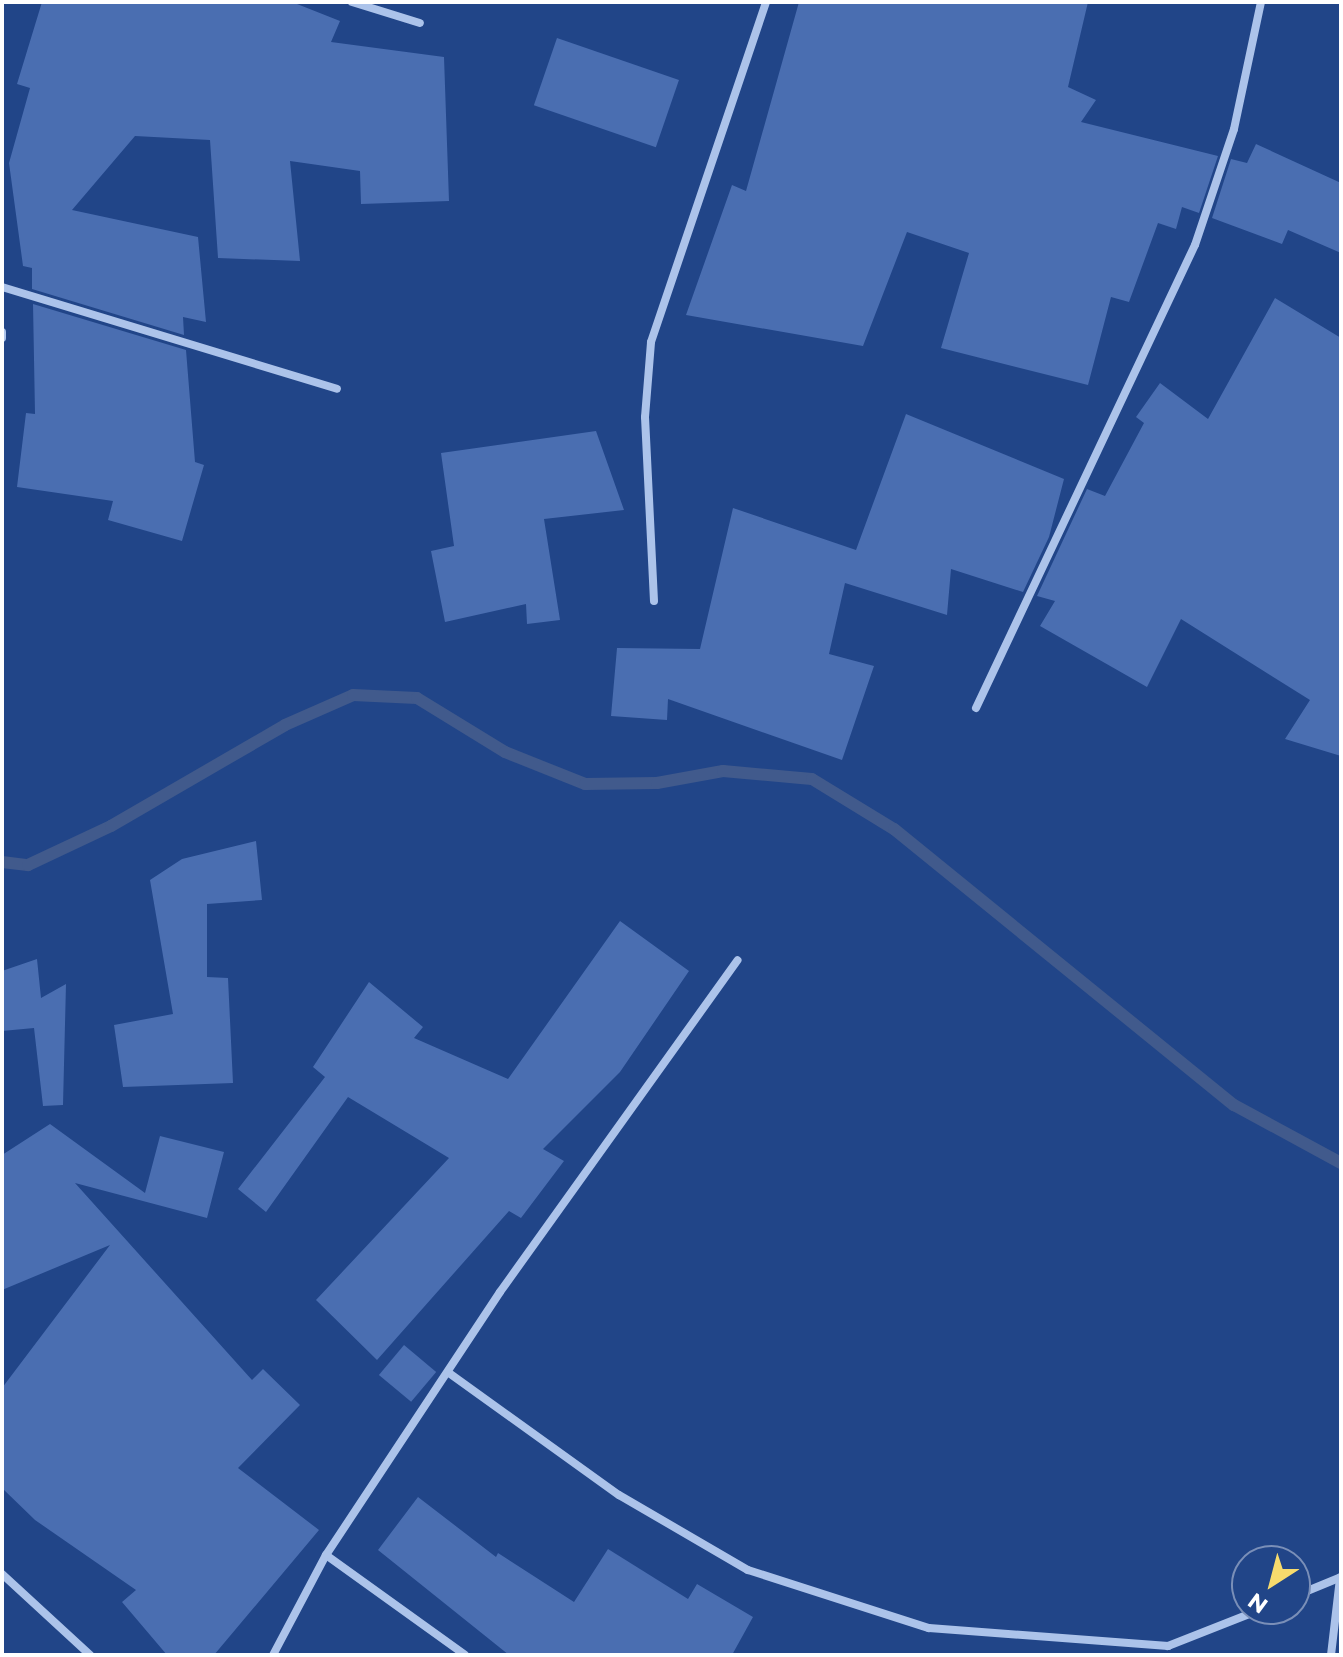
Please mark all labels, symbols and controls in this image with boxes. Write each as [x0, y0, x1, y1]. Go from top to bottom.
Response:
north arrow [1231, 1545, 1311, 1625]
text: N [1243, 1587, 1273, 1619]

